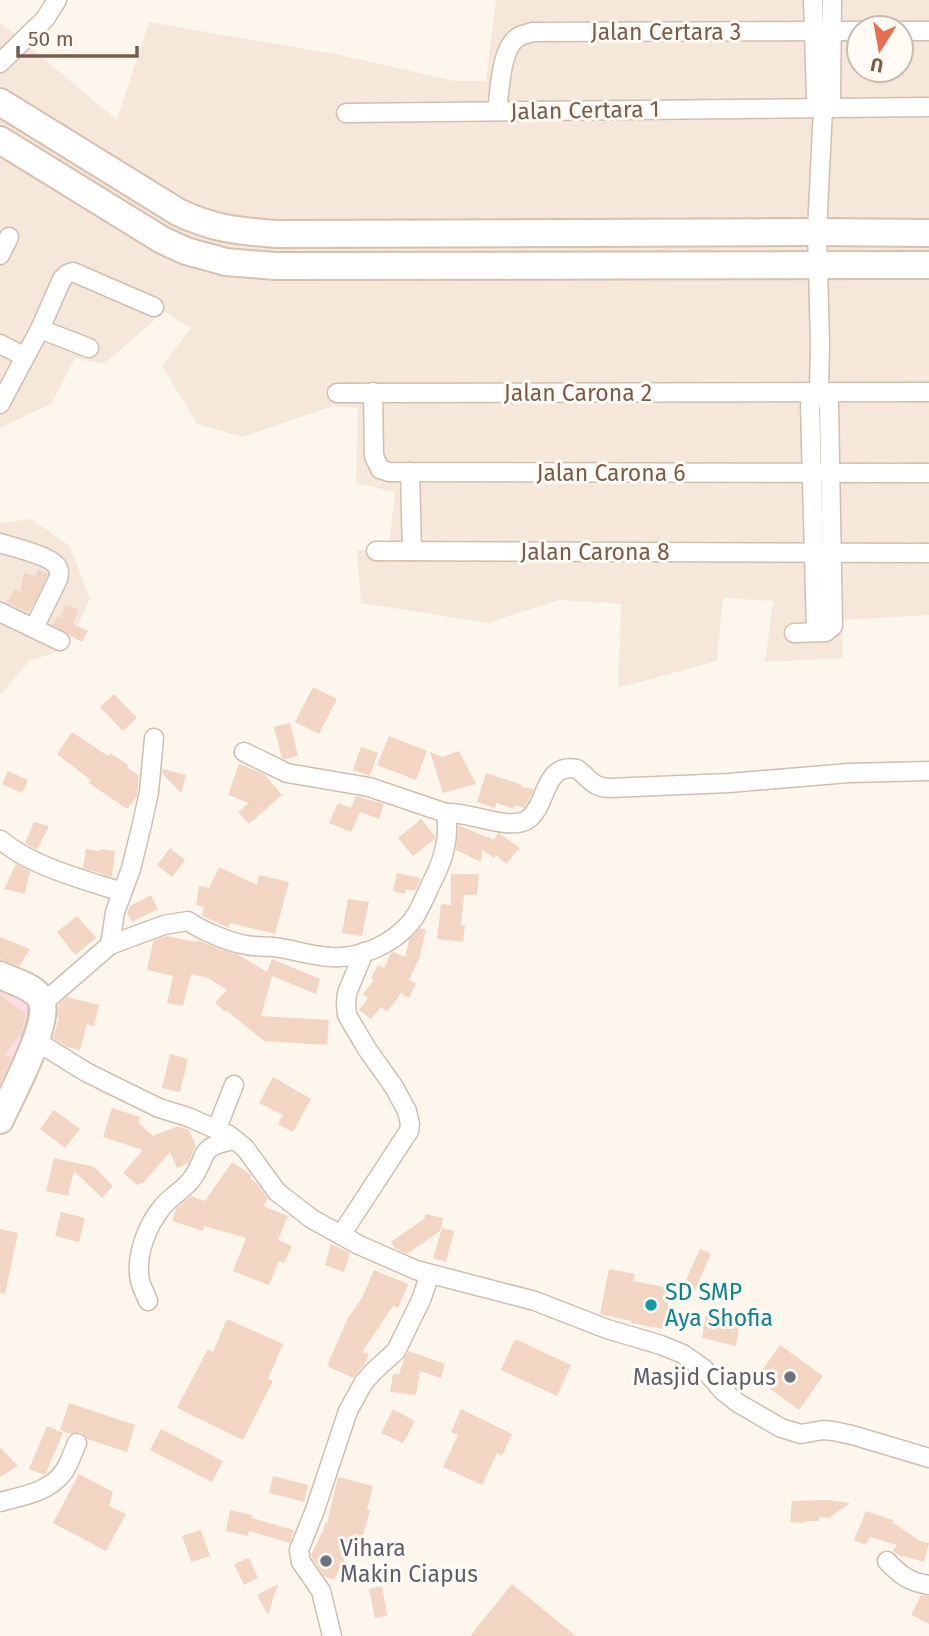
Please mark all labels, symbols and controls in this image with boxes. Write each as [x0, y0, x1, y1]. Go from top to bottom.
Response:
scale bar [18, 14, 136, 58]
north arrow [845, 14, 915, 84]
street label: Jalan Certara 3 [591, 18, 741, 46]
text: 50 m [28, 26, 74, 52]
text: U [869, 53, 885, 78]
street label: Jalan Certara 1 [510, 95, 660, 125]
street label: Jalan Carona 2 [504, 379, 652, 407]
street label: Jalan Carona 6 [536, 459, 686, 487]
street label: Jalan Carona 8 [520, 538, 670, 566]
place label: SD SMP Aya Shofia [665, 1278, 773, 1332]
marker: SD SMP Aya Shofia [643, 1297, 659, 1313]
place label: Masjid Ciapus [633, 1363, 776, 1391]
marker: Masjid Ciapus [782, 1369, 798, 1385]
place label: Vihara Makin Ciapus [340, 1534, 478, 1588]
marker: Vihara Makin Ciapus [318, 1553, 334, 1569]

